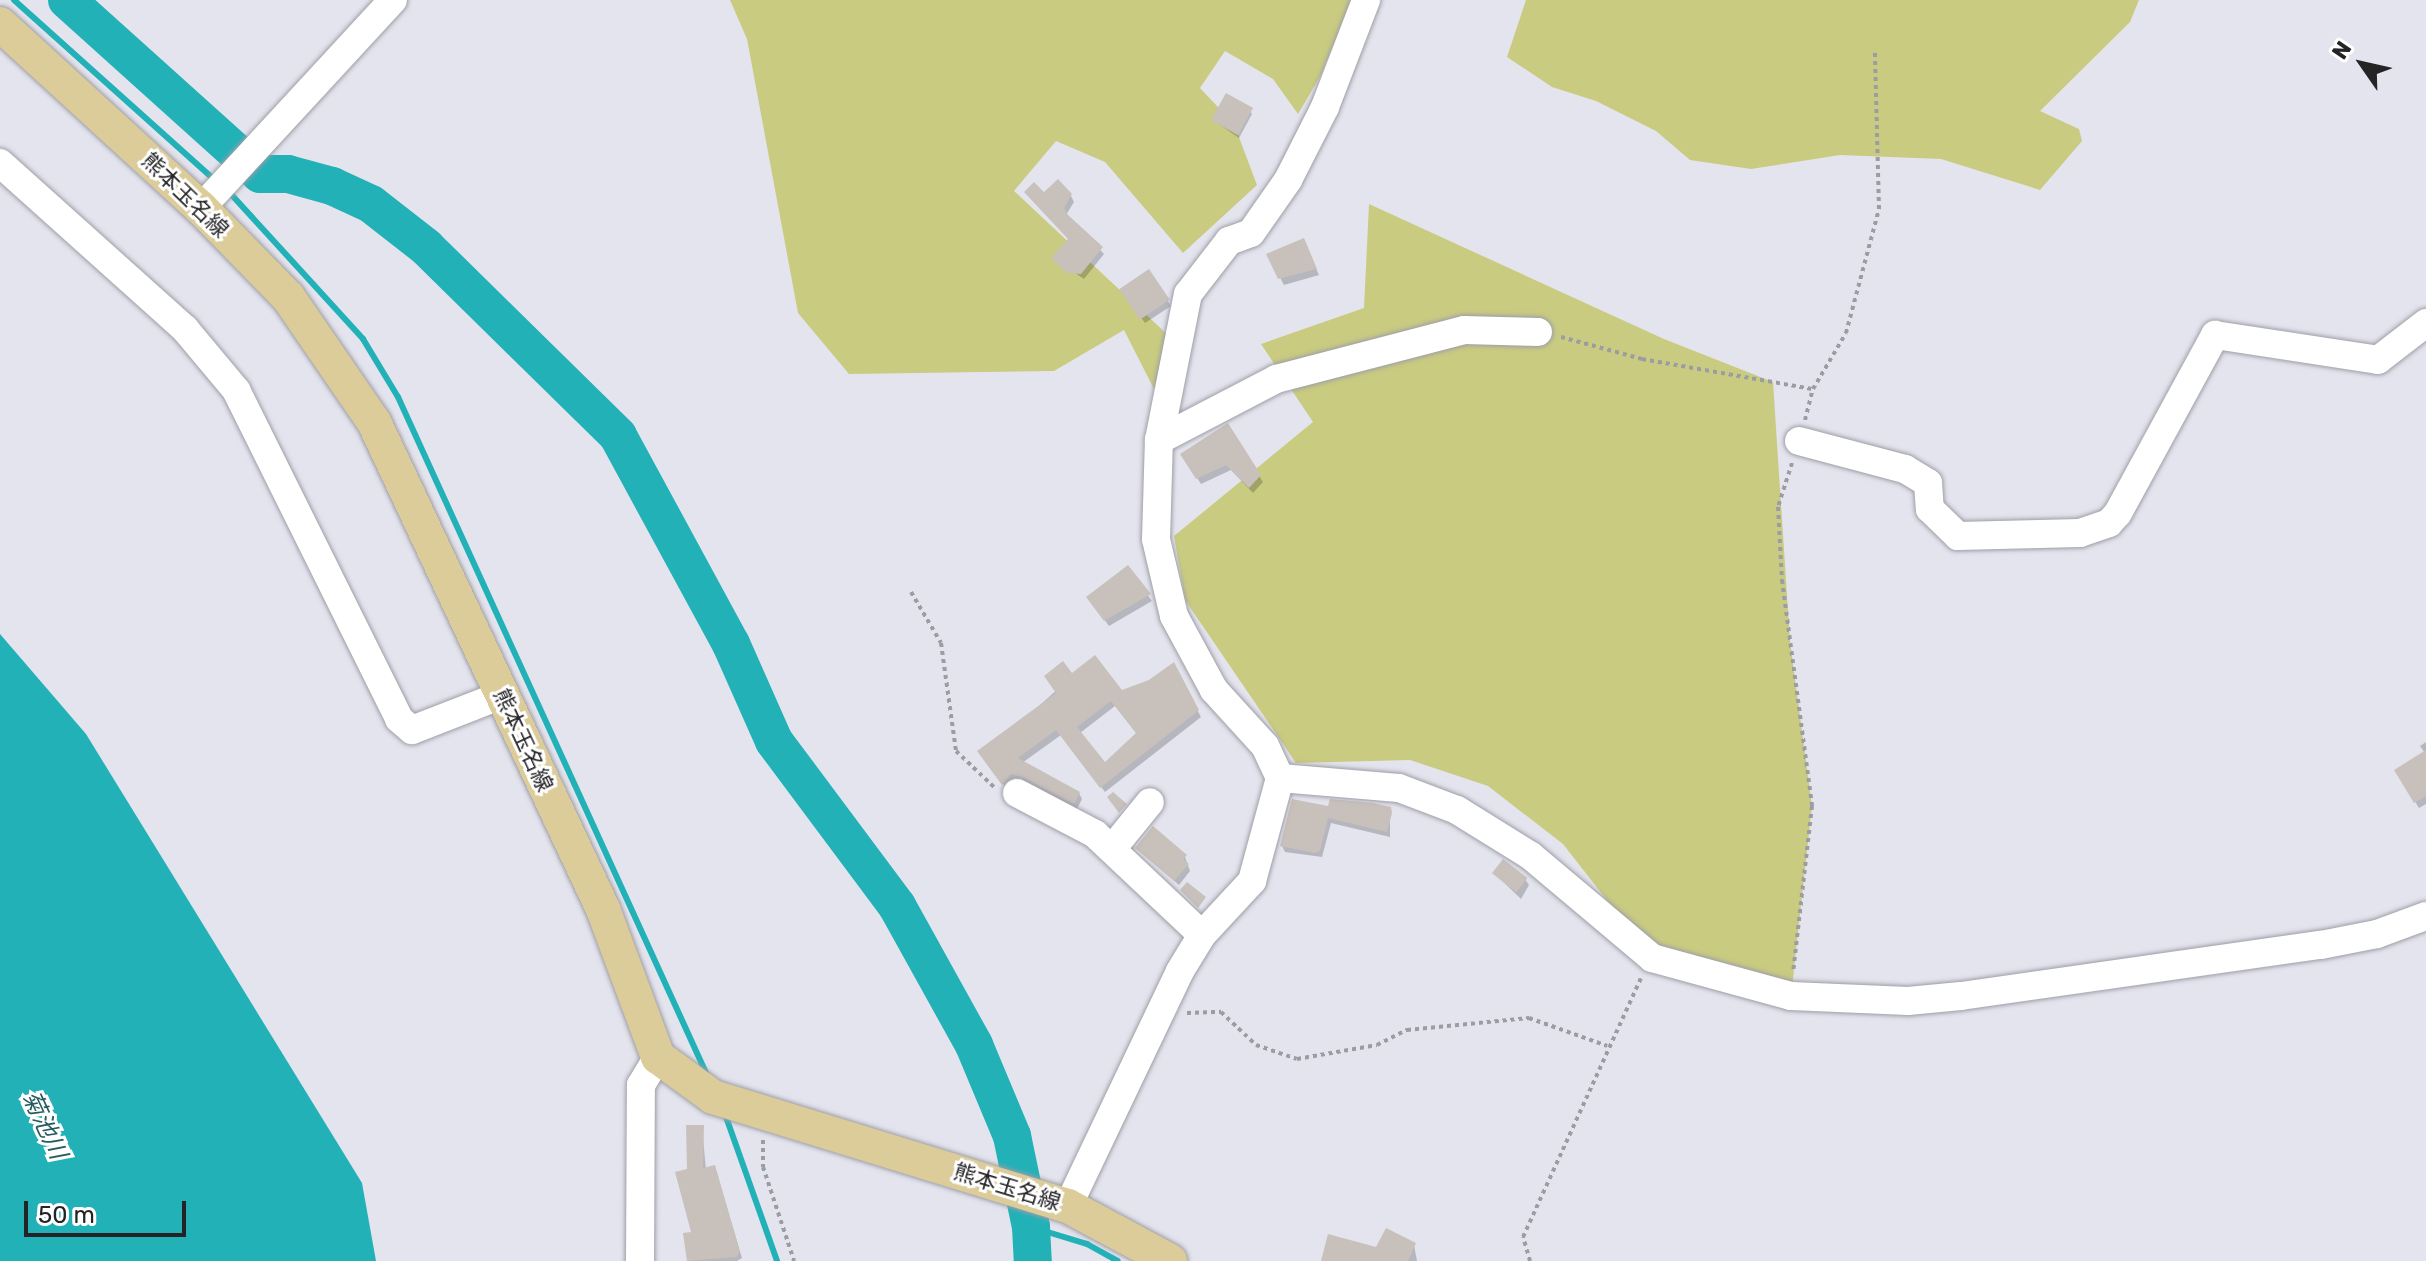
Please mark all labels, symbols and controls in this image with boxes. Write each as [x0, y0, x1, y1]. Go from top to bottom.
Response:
north arrow [2322, 24, 2402, 104]
text: N [2326, 36, 2357, 64]
street label: 熊本玉名線 [136, 147, 234, 243]
street label: 熊本玉名線 [488, 685, 558, 795]
water label: 菊池川 [16, 1086, 72, 1164]
street label: 熊本玉名線 [951, 1158, 1063, 1216]
scale bar [28, 1185, 190, 1235]
text: 50 m [38, 1201, 95, 1229]

